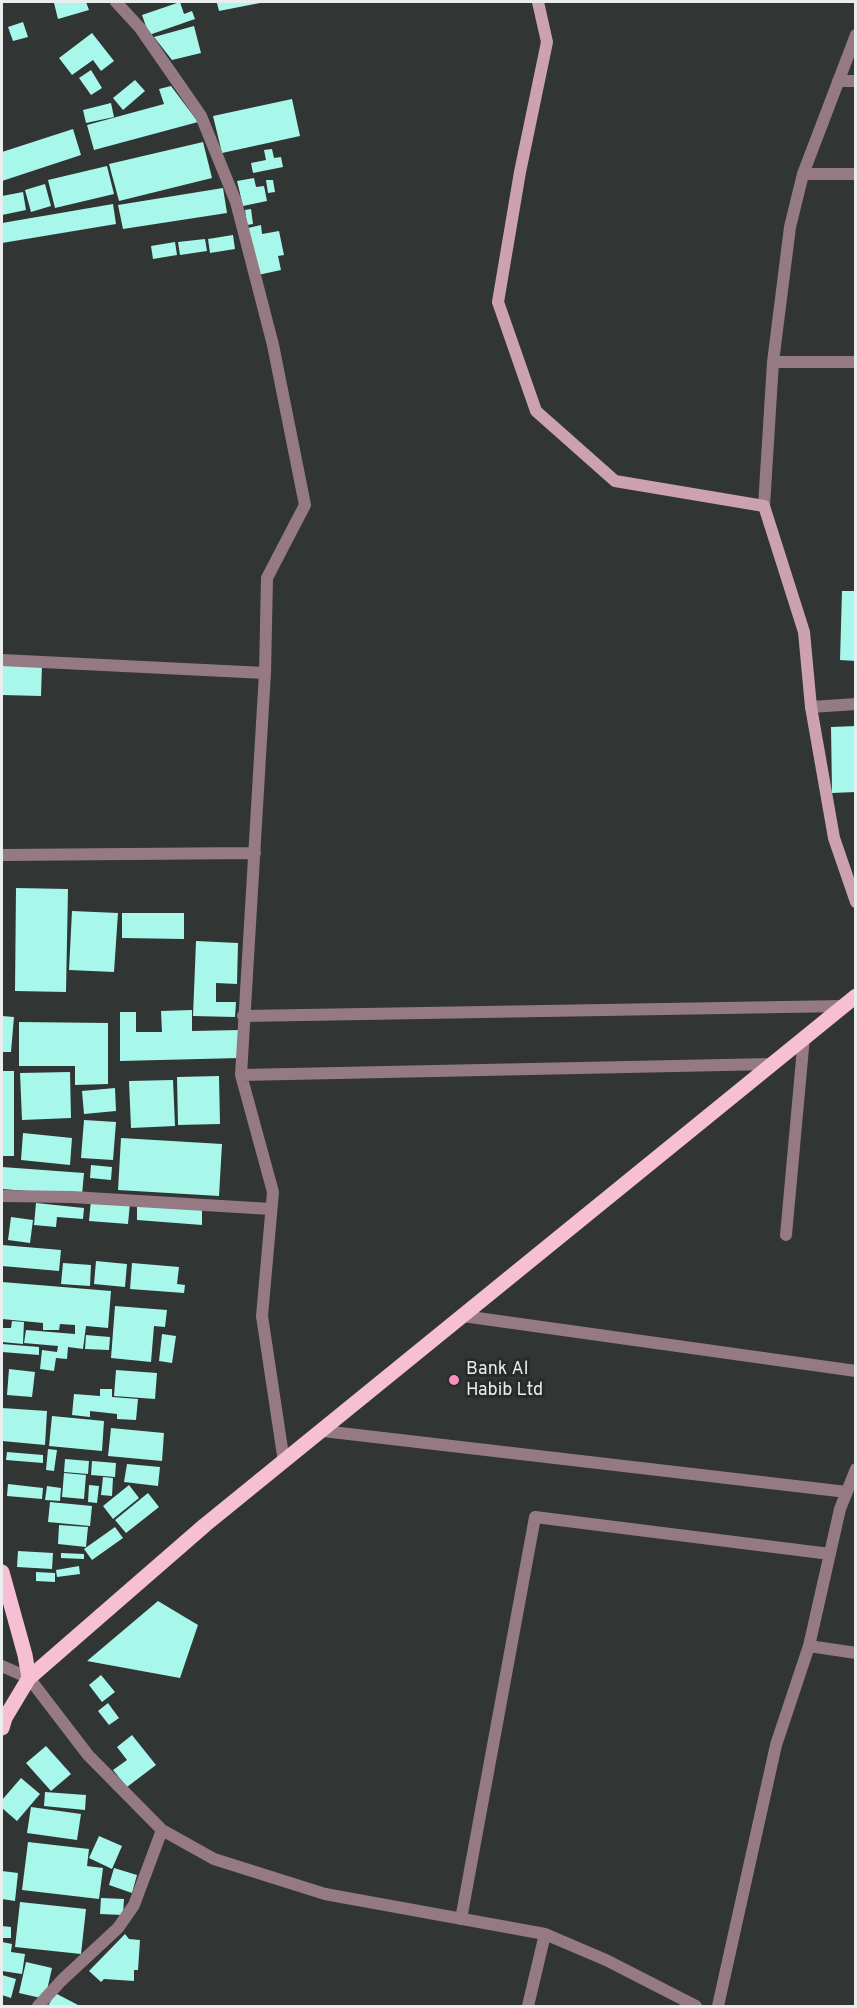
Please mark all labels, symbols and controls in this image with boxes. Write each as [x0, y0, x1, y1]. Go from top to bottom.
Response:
place label: Bank Al Habib Ltd [466, 1359, 543, 1402]
marker: Bank Al Habib Ltd [447, 1373, 461, 1387]

